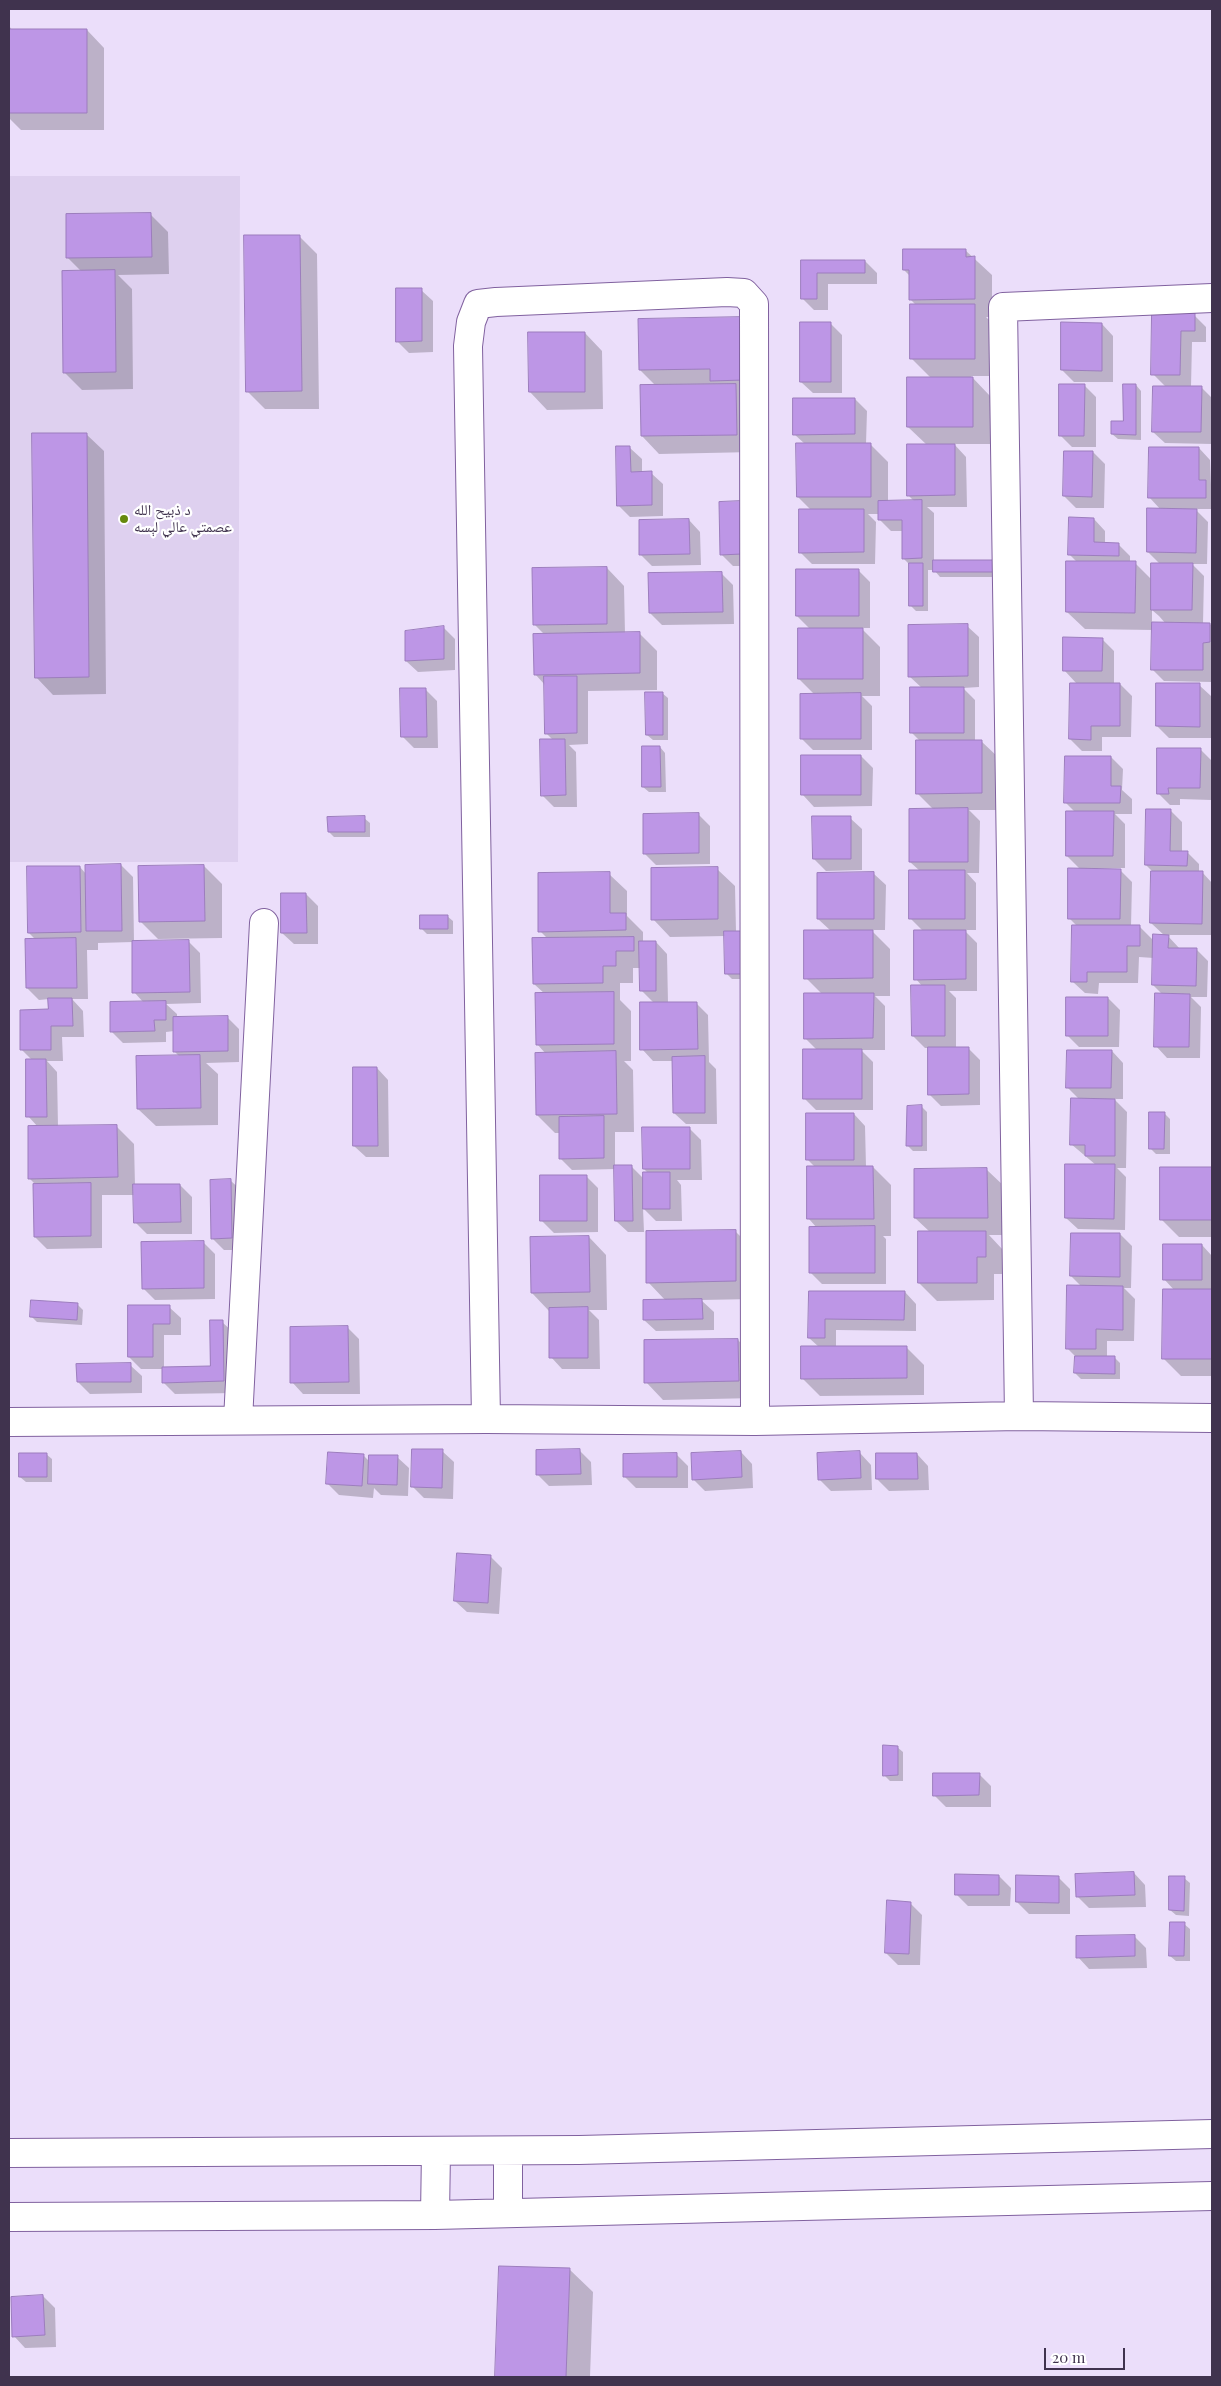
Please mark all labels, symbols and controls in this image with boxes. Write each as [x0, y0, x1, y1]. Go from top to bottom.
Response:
place label: د ذبیح الله عصمتي عالي لېسه [134, 501, 232, 536]
marker: د ذبیح الله عصمتي عالي لېسه [118, 513, 130, 525]
scale bar [1046, 2338, 1127, 2370]
text: 20 m [1052, 2347, 1085, 2367]

